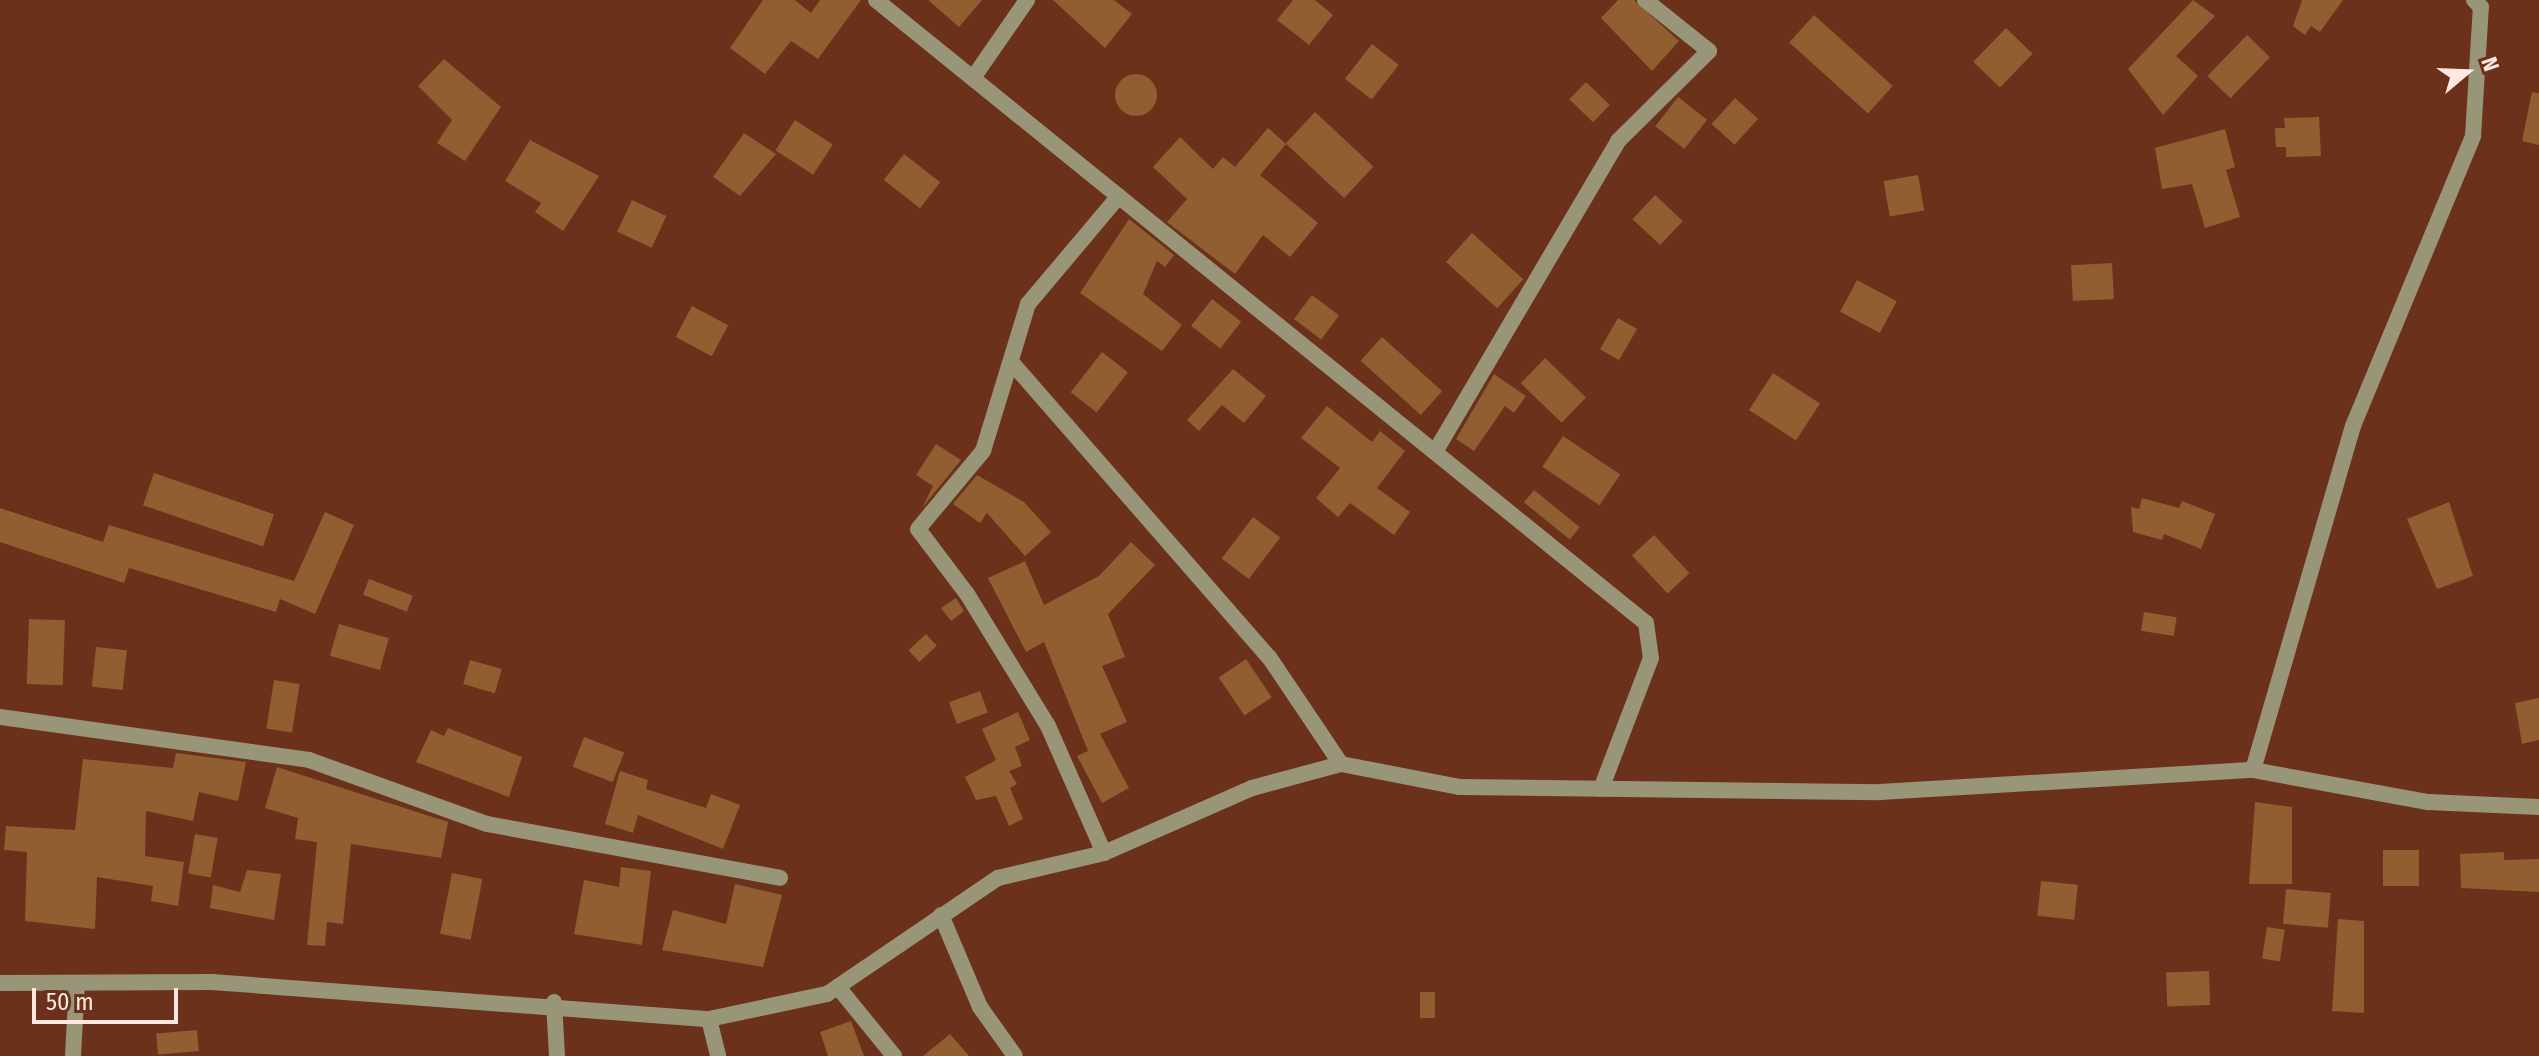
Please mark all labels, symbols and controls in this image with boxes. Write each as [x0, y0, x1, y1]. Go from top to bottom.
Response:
north arrow [2427, 32, 2507, 112]
text: N [2475, 53, 2505, 75]
scale bar [36, 972, 182, 1022]
text: 50 m [46, 988, 94, 1016]

